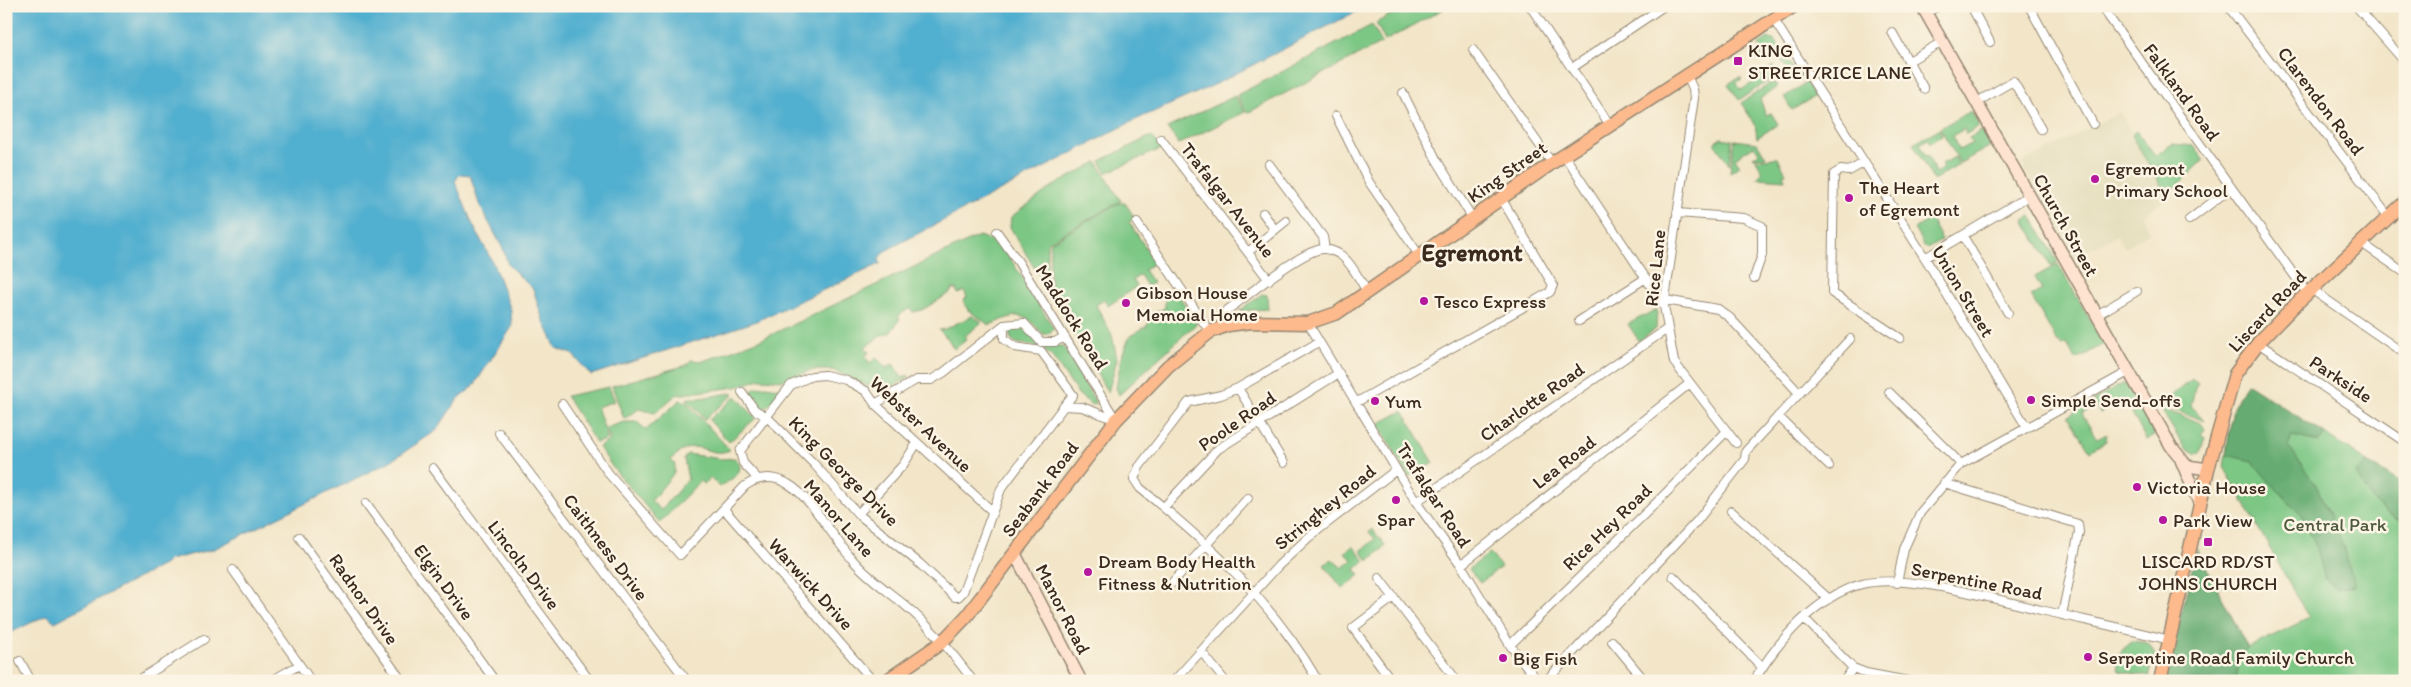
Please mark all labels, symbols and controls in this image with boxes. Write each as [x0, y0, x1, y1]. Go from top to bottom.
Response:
place label: KING STREET/RICE LANE [1748, 39, 1912, 84]
street label: Falkland Road [2139, 39, 2226, 146]
street label: Clarendon Road [2273, 42, 2370, 160]
marker: KING STREET/RICE LANE [1732, 55, 1744, 67]
street label: King Street [1463, 136, 1551, 208]
street label: Trafalgar Avenue [1176, 138, 1280, 262]
place label: Egremont Primary School [2105, 157, 2228, 202]
street label: Church Street [2028, 170, 2104, 280]
marker: Egremont Primary School [2089, 173, 2101, 185]
place label: The Heart of Egremont [1859, 176, 1960, 221]
marker: The Heart of Egremont [1843, 192, 1855, 204]
street label: Rice Lane [1640, 228, 1670, 308]
district label: Egremont [1422, 238, 1523, 268]
street label: Union Street [1927, 241, 1999, 341]
street label: Maddock Road [1031, 260, 1113, 374]
street label: Liscard Road [2223, 265, 2311, 357]
place label: Gibson House Memoial Home [1136, 281, 1258, 326]
place label: Tesco Express [1434, 290, 1546, 313]
marker: Tesco Express [1418, 295, 1430, 307]
marker: Gibson House Memoial Home [1120, 297, 1132, 309]
street label: Parkside [2305, 350, 2377, 408]
street label: Charlotte Road [1475, 357, 1589, 447]
street label: Webster Avenue [865, 371, 977, 477]
street label: Poole Road [1194, 386, 1280, 456]
place label: Simple Send-offs [2041, 389, 2181, 412]
place label: Yum [1385, 390, 1422, 413]
marker: Simple Send-offs [2025, 394, 2037, 406]
marker: Yum [1369, 395, 1381, 407]
street label: King George Drive [784, 411, 904, 531]
street label: Lea Road [1528, 430, 1601, 494]
street label: Seabank Road [997, 436, 1084, 541]
street label: Trafalgar Road [1392, 438, 1477, 552]
street label: Stringhey Road [1270, 459, 1381, 555]
street label: Manor Lane [799, 474, 879, 562]
place label: Victoria House [2147, 476, 2266, 499]
street label: Rice Hey Road [1558, 478, 1657, 575]
marker: Victoria House [2131, 481, 2143, 493]
street label: Caithness Drive [558, 489, 654, 605]
marker: Spar [1390, 494, 1402, 506]
place label: Spar [1377, 508, 1416, 531]
place label: Park View [2173, 509, 2253, 532]
park label: Central Park [2283, 513, 2387, 536]
marker: Park View [2157, 514, 2169, 526]
street label: Lincoln Drive [483, 516, 565, 614]
street label: Warwick Drive [764, 533, 858, 635]
marker: LISCARD RD/ST JOHNS CHURCH [2202, 536, 2214, 548]
street label: Elgin Drive [409, 539, 479, 625]
street label: Radnor Drive [324, 549, 404, 649]
place label: Dream Body Health Fitness & Nutrition [1098, 550, 1256, 595]
place label: LISCARD RD/ST JOHNS CHURCH [2139, 550, 2277, 595]
street label: Serpentine Road [1909, 557, 2045, 605]
street label: Manor Road [1030, 560, 1096, 659]
marker: Dream Body Health Fitness & Nutrition [1082, 566, 1094, 578]
place label: Serpentine Road Family Church [2098, 646, 2355, 669]
place label: Big Fish [1513, 647, 1577, 670]
marker: Serpentine Road Family Church [2082, 651, 2094, 663]
marker: Big Fish [1497, 652, 1509, 664]

